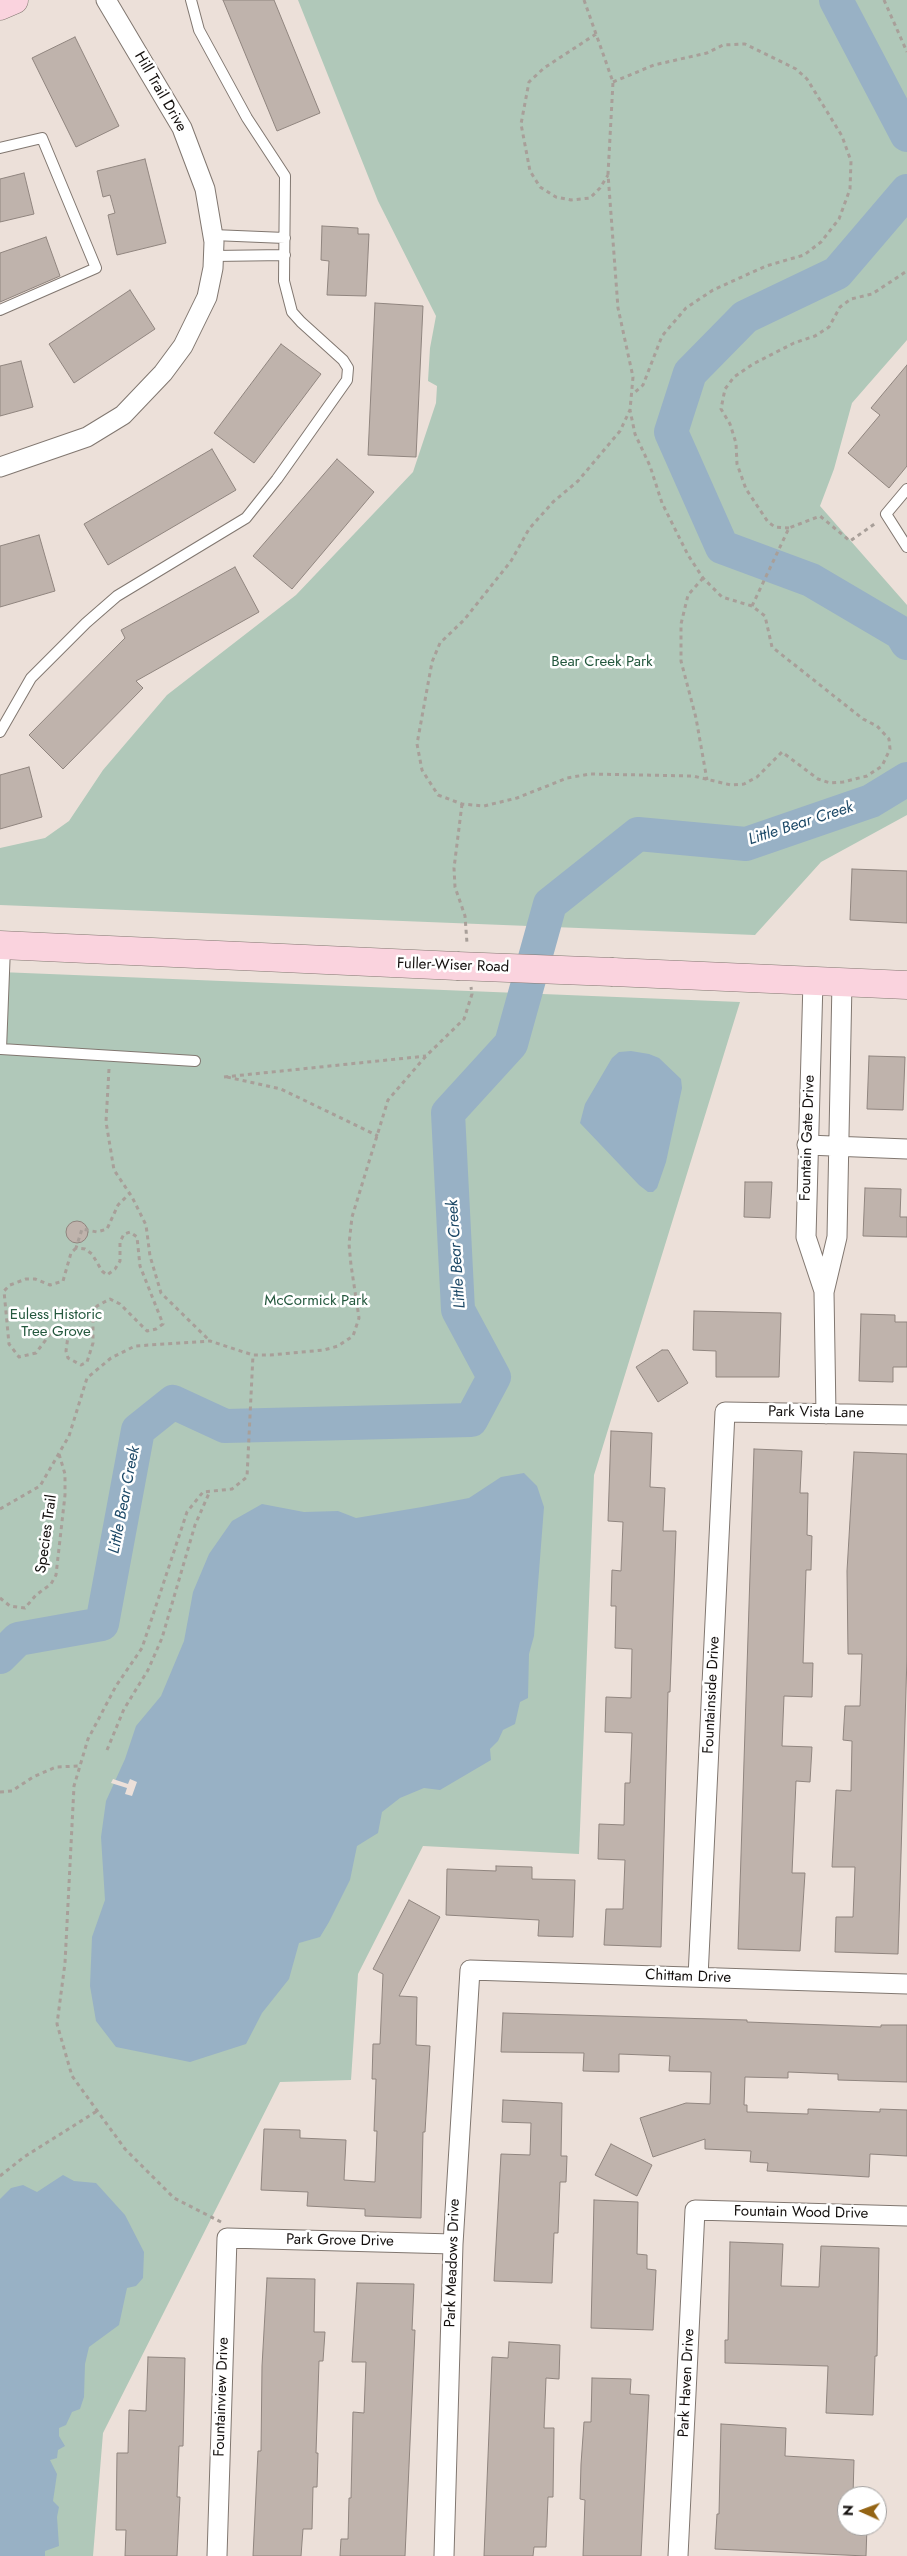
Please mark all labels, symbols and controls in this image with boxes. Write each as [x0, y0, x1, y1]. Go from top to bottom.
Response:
street label: Hill Trail Drive [130, 49, 190, 135]
park label: Bear Creek Park [551, 653, 653, 671]
water label: Little Bear Creek [746, 798, 856, 850]
street label: Fuller-Wiser Road [396, 955, 510, 977]
street label: Fountain Gate Drive [797, 1075, 819, 1201]
water label: Little Bear Creek [444, 1199, 470, 1309]
park label: McCormick Park [264, 1292, 368, 1310]
park label: Euless Historic Tree Grove [10, 1306, 102, 1341]
street label: Park Vista Lane [768, 1403, 864, 1423]
water label: Little Bear Creek [105, 1445, 145, 1555]
street label: Species Trail [33, 1493, 61, 1575]
street label: Fountainside Drive [700, 1636, 724, 1754]
street label: Chittam Drive [645, 1967, 731, 1987]
street label: Park Meadows Drive [442, 2198, 464, 2328]
street label: Fountain Wood Drive [734, 2203, 868, 2223]
street label: Park Grove Drive [286, 2231, 394, 2251]
street label: Park Haven Drive [675, 2328, 699, 2438]
street label: Fountainview Drive [211, 2337, 233, 2457]
north arrow [837, 2486, 887, 2536]
text: N [838, 2505, 858, 2516]

